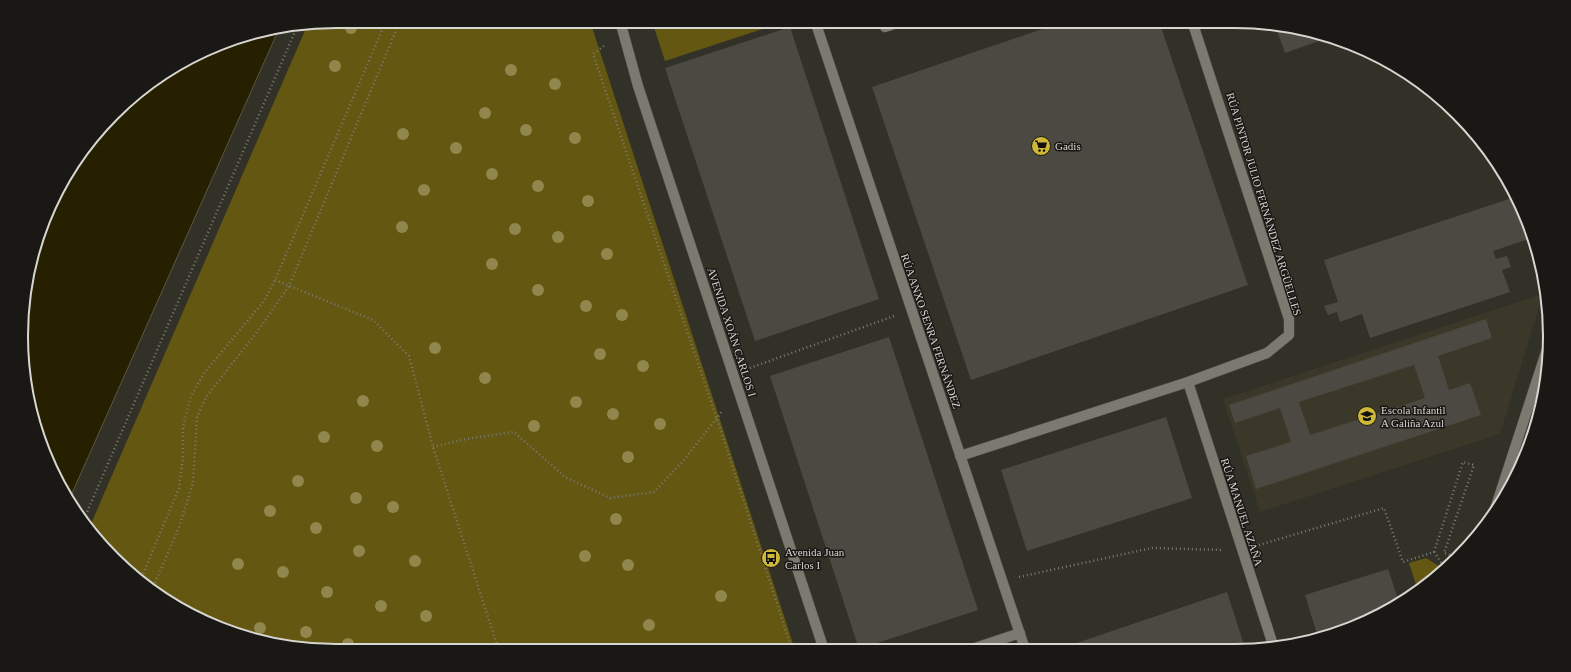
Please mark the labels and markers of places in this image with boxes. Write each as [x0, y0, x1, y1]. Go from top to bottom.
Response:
supermarket icon: Gadis [1030, 135, 1052, 157]
place label: Gadis [1055, 140, 1081, 152]
place label: Escola Infantil A Galiña Azul [1381, 404, 1445, 429]
school or university icon: Escola Infantil A Galiña Azul [1356, 405, 1378, 427]
place label: Avenida Juan Carlos I [785, 546, 845, 571]
bus stop icon: Avenida Juan Carlos I [760, 547, 782, 569]

